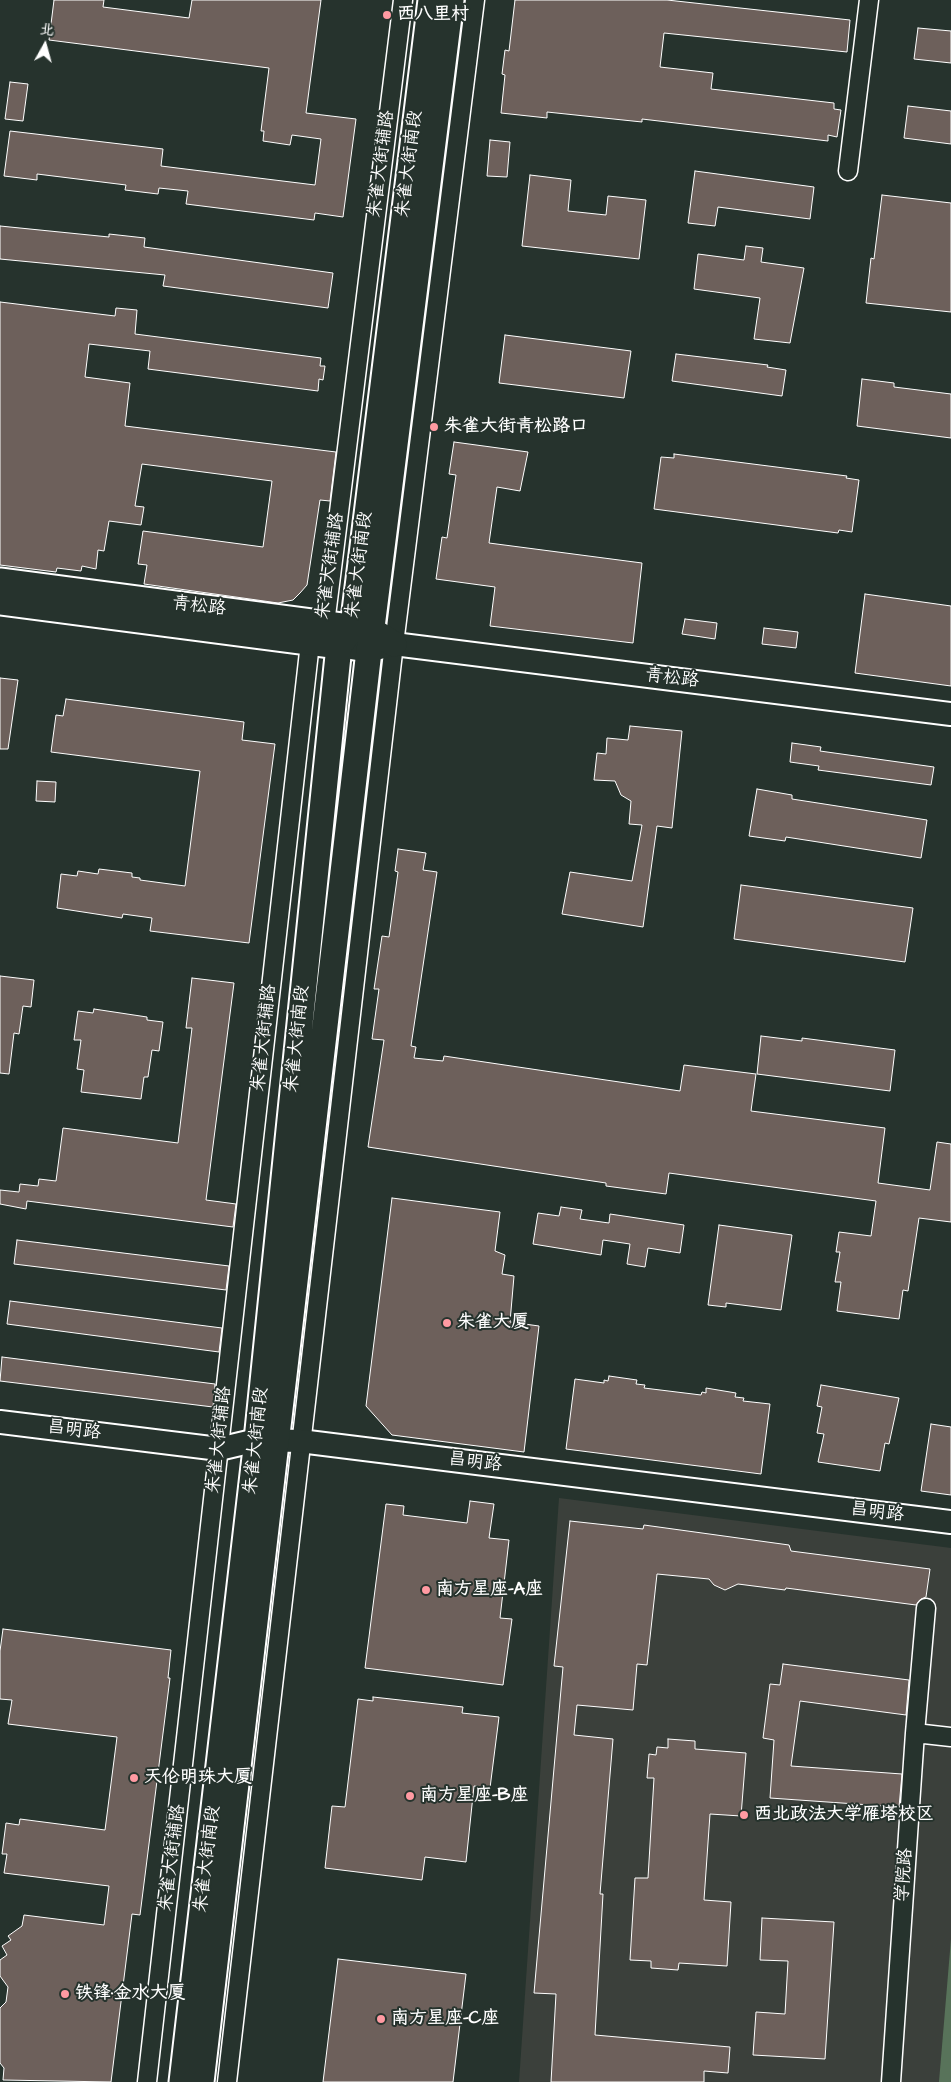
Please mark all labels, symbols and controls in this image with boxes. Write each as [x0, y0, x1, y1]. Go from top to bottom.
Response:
place label: 西八里村 [397, 4, 469, 26]
marker: 西八里村 [381, 9, 393, 21]
text: 北 [39, 19, 55, 41]
north arrow [20, 20, 70, 70]
street label: 朱雀大街辅路 [365, 109, 399, 219]
street label: 朱雀大街南段 [393, 109, 427, 219]
place label: 朱雀大街青松路口 [444, 416, 588, 438]
marker: 朱雀大街青松路口 [428, 421, 440, 433]
street label: 朱雀大街南段 [343, 510, 377, 620]
street label: 朱雀大街辅路 [313, 511, 349, 621]
street label: 青松路 [171, 593, 227, 621]
street label: 青松路 [644, 665, 700, 693]
street label: 朱雀大街辅路 [249, 983, 281, 1093]
street label: 朱雀大街南段 [282, 984, 314, 1094]
place label: 朱雀大厦 [457, 1312, 529, 1334]
marker: 朱雀大厦 [441, 1317, 453, 1329]
street label: 朱雀大街辅路 [204, 1385, 236, 1495]
street label: 朱雀大街南段 [241, 1386, 273, 1496]
street label: 昌明路 [46, 1417, 102, 1445]
street label: 昌明路 [447, 1449, 503, 1477]
street label: 昌明路 [849, 1499, 905, 1527]
place label: 南方星座-A座 [436, 1579, 543, 1601]
marker: 南方星座-A座 [420, 1584, 432, 1596]
place label: 天伦明珠大厦 [144, 1767, 252, 1789]
marker: 天伦明珠大厦 [128, 1772, 140, 1784]
place label: 南方星座-B座 [420, 1785, 528, 1807]
marker: 南方星座-B座 [404, 1790, 416, 1802]
street label: 朱雀大街辅路 [156, 1803, 190, 1913]
street label: 朱雀大街南段 [191, 1804, 225, 1914]
place label: 西北政法大学雁塔校区 [754, 1804, 934, 1826]
marker: 西北政法大学雁塔校区 [738, 1809, 750, 1821]
street label: 学院路 [892, 1847, 918, 1903]
place label: 铁锋·金水大厦 [75, 1983, 186, 2005]
marker: 铁锋·金水大厦 [59, 1988, 71, 2000]
place label: 南方星座-C座 [391, 2008, 499, 2030]
marker: 南方星座-C座 [375, 2013, 387, 2025]

